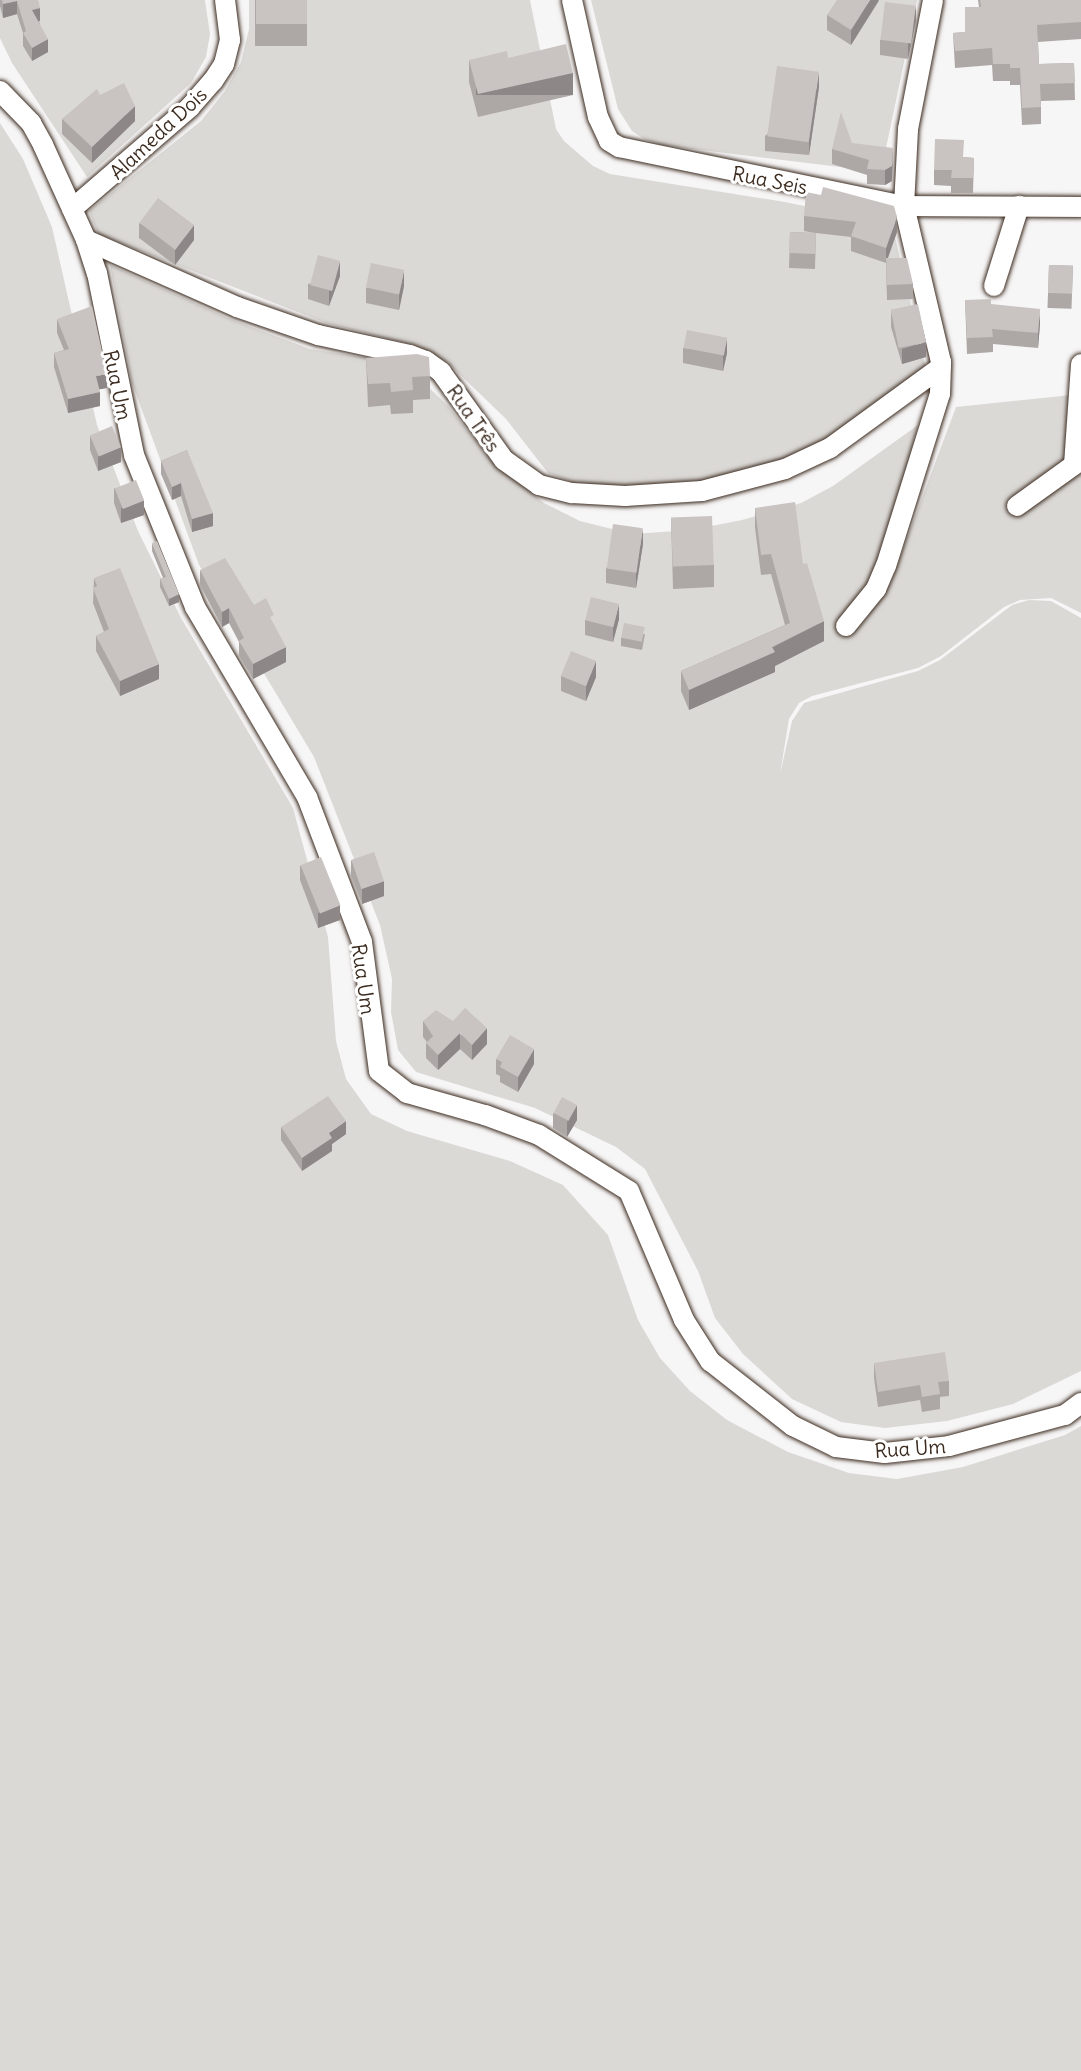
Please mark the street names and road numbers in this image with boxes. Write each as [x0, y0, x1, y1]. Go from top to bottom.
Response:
street label: Alameda Dois [104, 82, 212, 184]
street label: Rua Seis [730, 161, 810, 199]
street label: Rua Um [99, 348, 137, 422]
street label: Rua Três [442, 380, 506, 456]
street label: Rua Um [347, 942, 381, 1016]
street label: Rua Um [874, 1434, 946, 1462]

